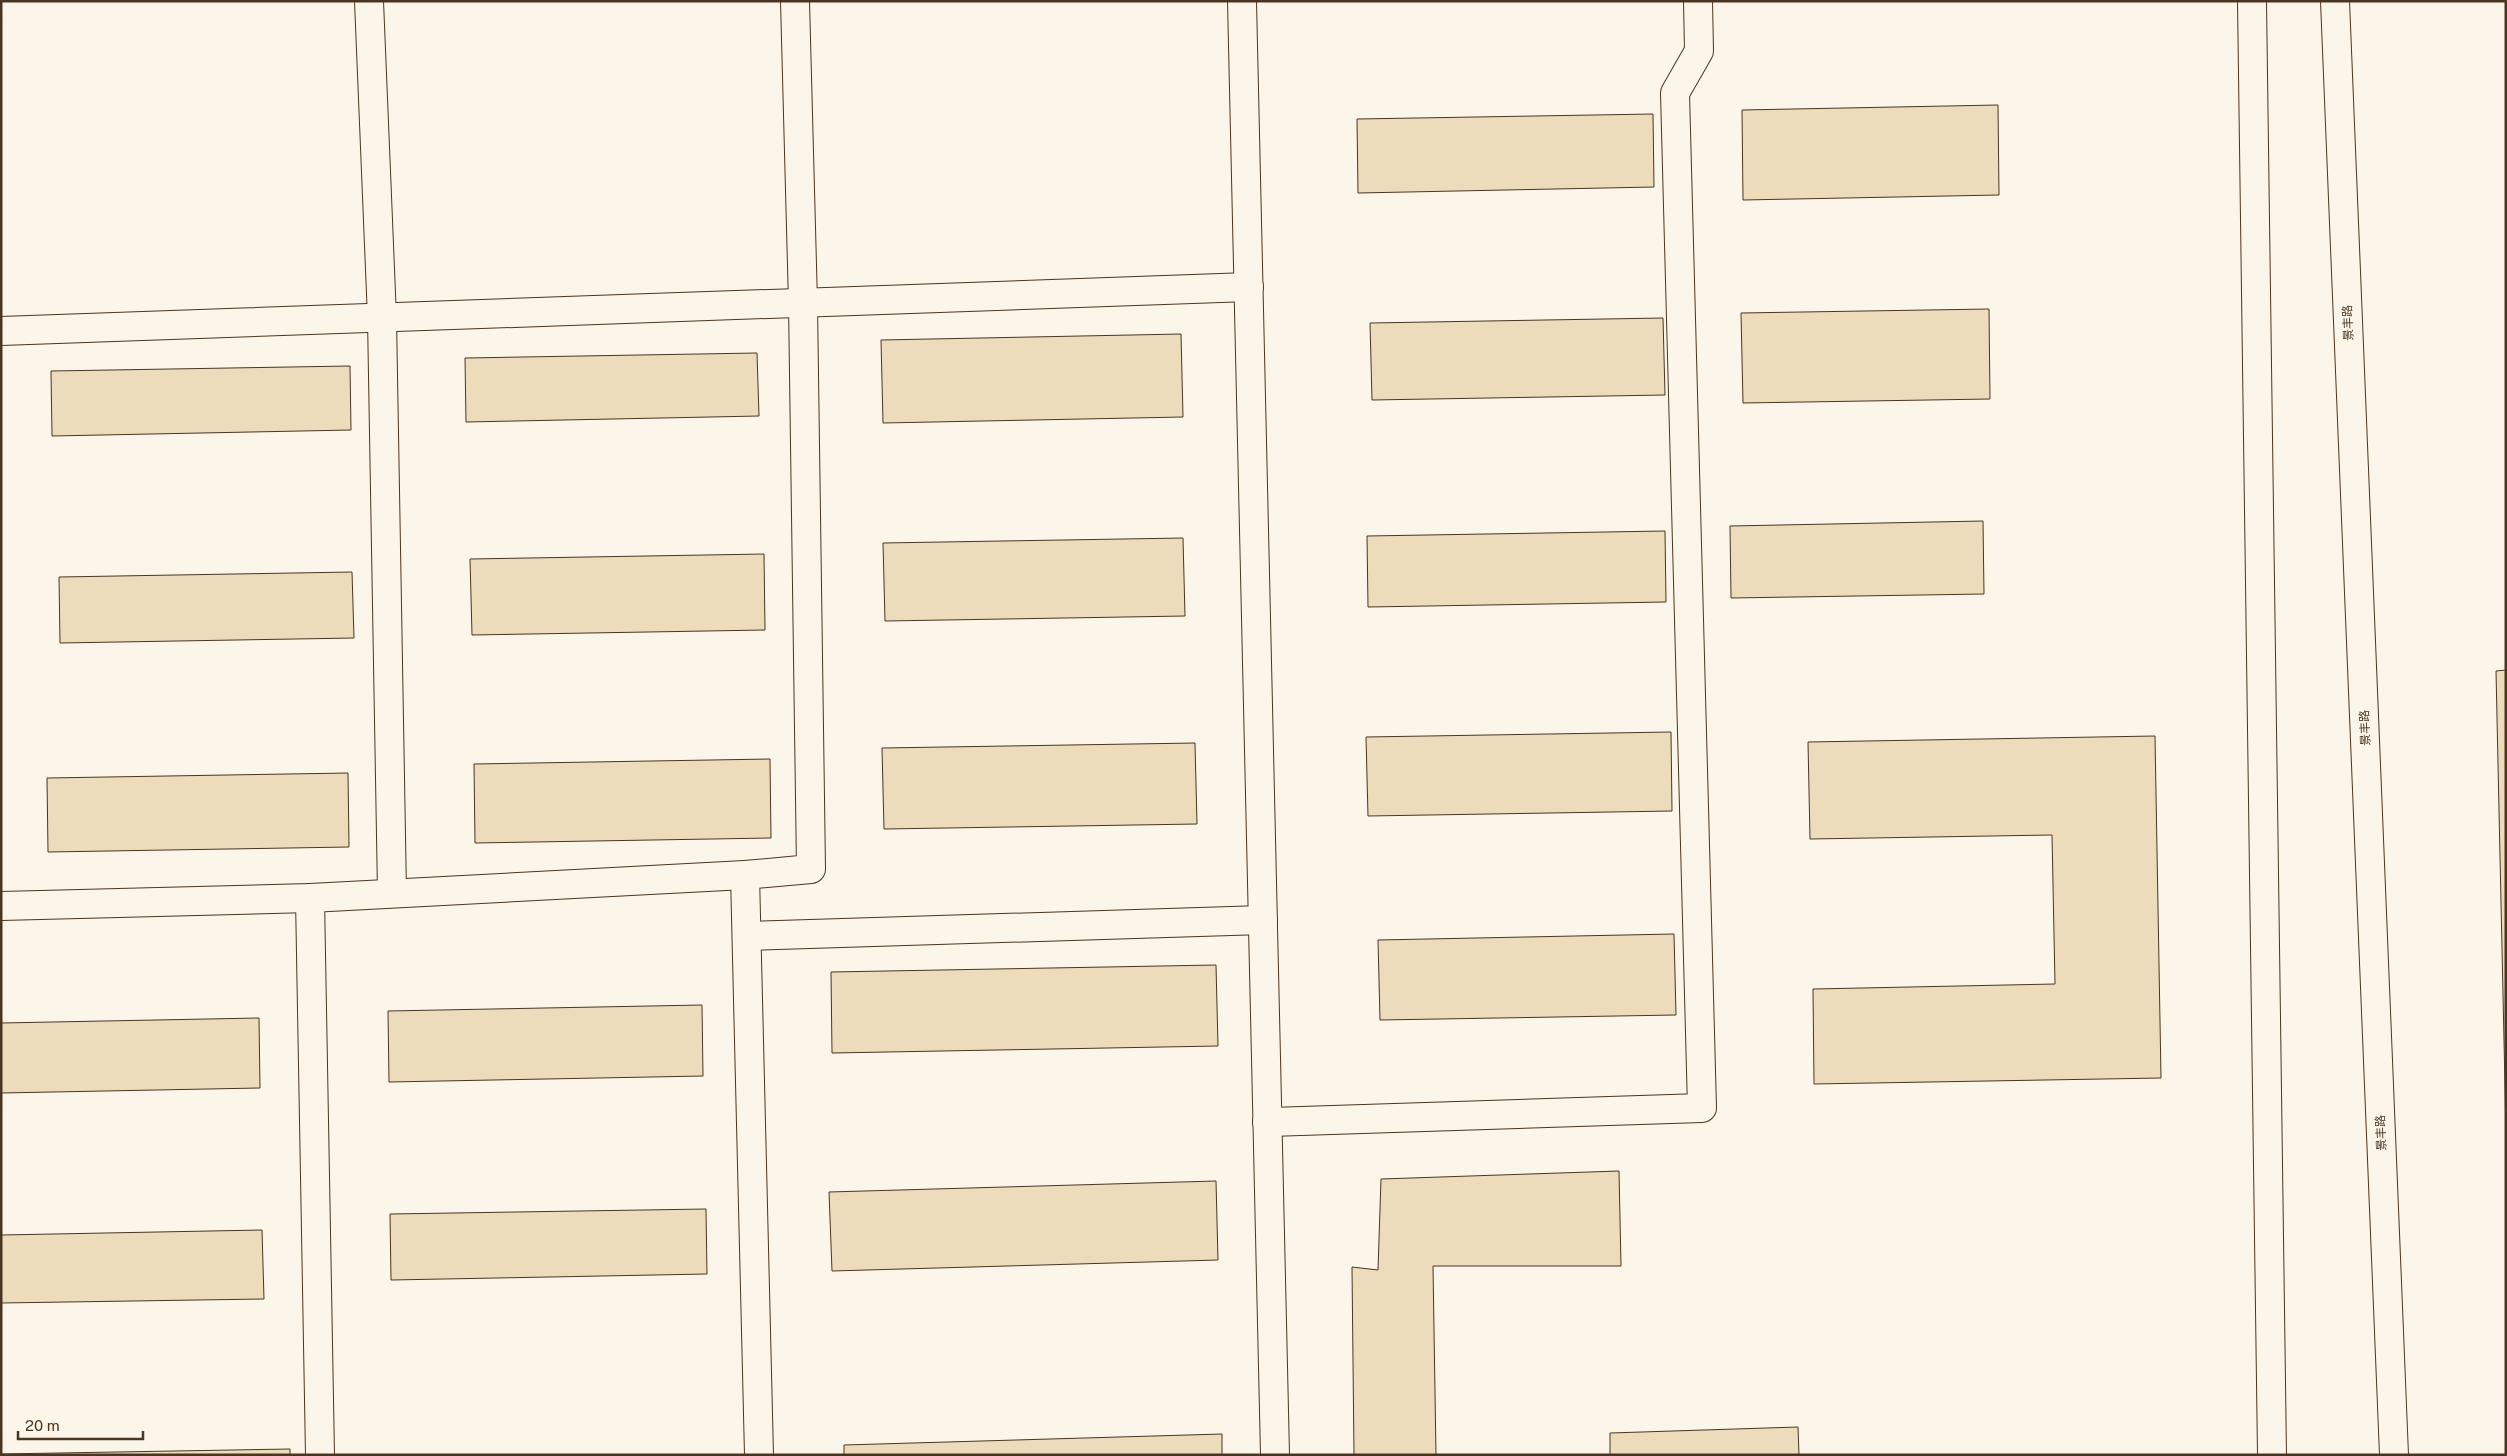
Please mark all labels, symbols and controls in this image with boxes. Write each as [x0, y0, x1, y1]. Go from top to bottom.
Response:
street label: 景丰路 [2340, 305, 2356, 341]
street label: 景丰路 [2357, 710, 2373, 746]
street label: 景丰路 [2373, 1115, 2389, 1151]
scale bar [18, 1408, 142, 1440]
text: 20 m [25, 1417, 60, 1434]

